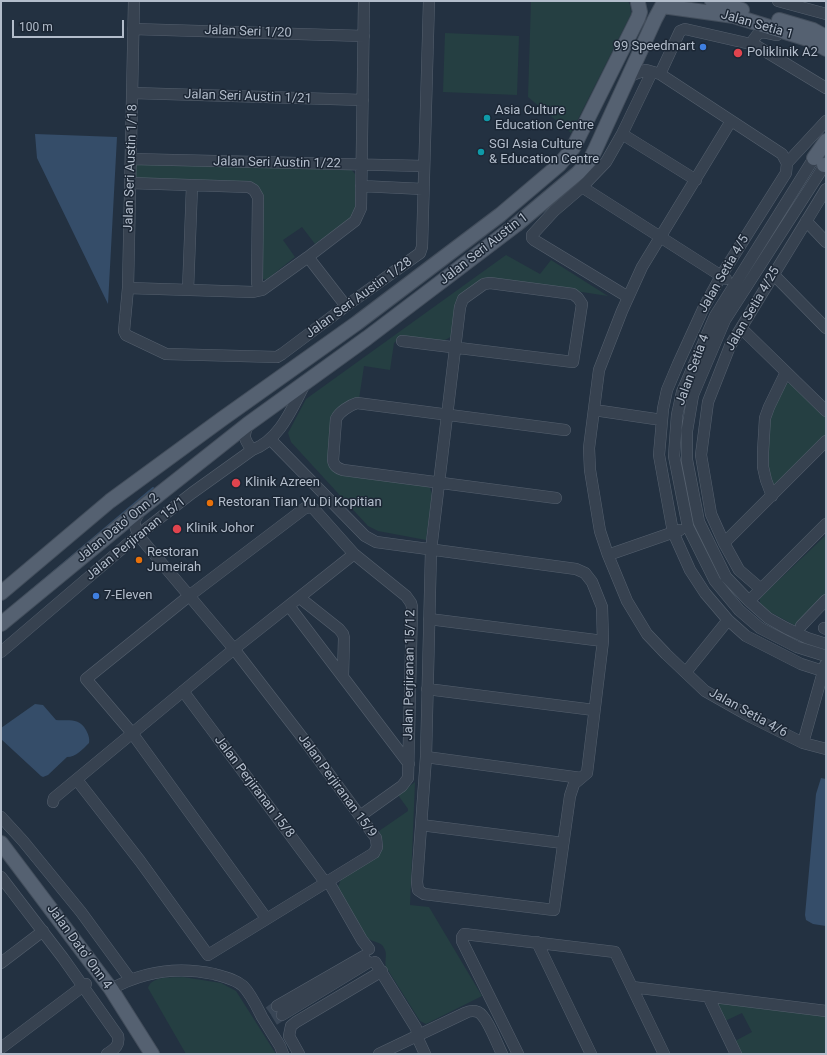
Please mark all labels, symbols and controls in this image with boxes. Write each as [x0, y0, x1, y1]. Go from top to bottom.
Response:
street label: Jalan Setia 1 [719, 7, 795, 43]
scale bar [14, 12, 126, 38]
text: 100 m [19, 20, 53, 34]
street label: Jalan Seri 1/20 [204, 23, 292, 41]
place label: 99 Speedmart [614, 39, 695, 55]
marker: 99 Speedmart [698, 42, 708, 52]
place label: Poliklinik A2 [747, 45, 818, 61]
marker: Poliklinik A2 [732, 47, 744, 59]
street label: Jalan Seri Austin 1/21 [184, 87, 312, 107]
place label: Asia Culture Education Centre [495, 103, 594, 134]
street label: Jalan Seri Austin 1/18 [121, 104, 141, 232]
marker: Asia Culture Education Centre [482, 113, 492, 123]
place label: SGI Asia Culture & Education Centre [489, 137, 599, 168]
marker: SGI Asia Culture & Education Centre [476, 147, 486, 157]
street label: Jalan Seri Austin 1/22 [213, 154, 341, 172]
street label: Jalan Seri Austin 1 [437, 210, 531, 288]
street label: Jalan Setia 4/5 [695, 232, 753, 316]
street label: Jalan Seri Austin 1/28 [303, 254, 415, 342]
street label: Jalan Setia 4/25 [723, 264, 783, 354]
street label: Jalan Setia 4 [673, 332, 713, 408]
place label: Klinik Azreen [245, 475, 320, 491]
marker: Klinik Azreen [230, 477, 242, 489]
street label: Jalan Dato' Onn 2 [74, 490, 162, 566]
street label: Jalan Perjiranan 15/1 [83, 494, 189, 584]
place label: Restoran Tian Yu Di Kopitian [218, 495, 382, 511]
marker: Restoran Tian Yu Di Kopitian [205, 498, 215, 508]
place label: Klinik Johor [186, 521, 254, 537]
marker: Klinik Johor [171, 523, 183, 535]
place label: Restoran Jumeirah [147, 545, 201, 576]
marker: Restoran Jumeirah [134, 555, 144, 565]
place label: 7-Eleven [104, 588, 153, 604]
marker: 7-Eleven [91, 591, 101, 601]
street label: Jalan Perjiranan 15/12 [401, 609, 419, 741]
street label: Jalan Setia 4/6 [706, 685, 790, 741]
street label: Jalan Perjiranan 15/9 [294, 731, 380, 841]
street label: Jalan Perjiranan 15/8 [211, 733, 297, 841]
street label: Jalan Dato' Onn 4 [43, 902, 115, 992]

